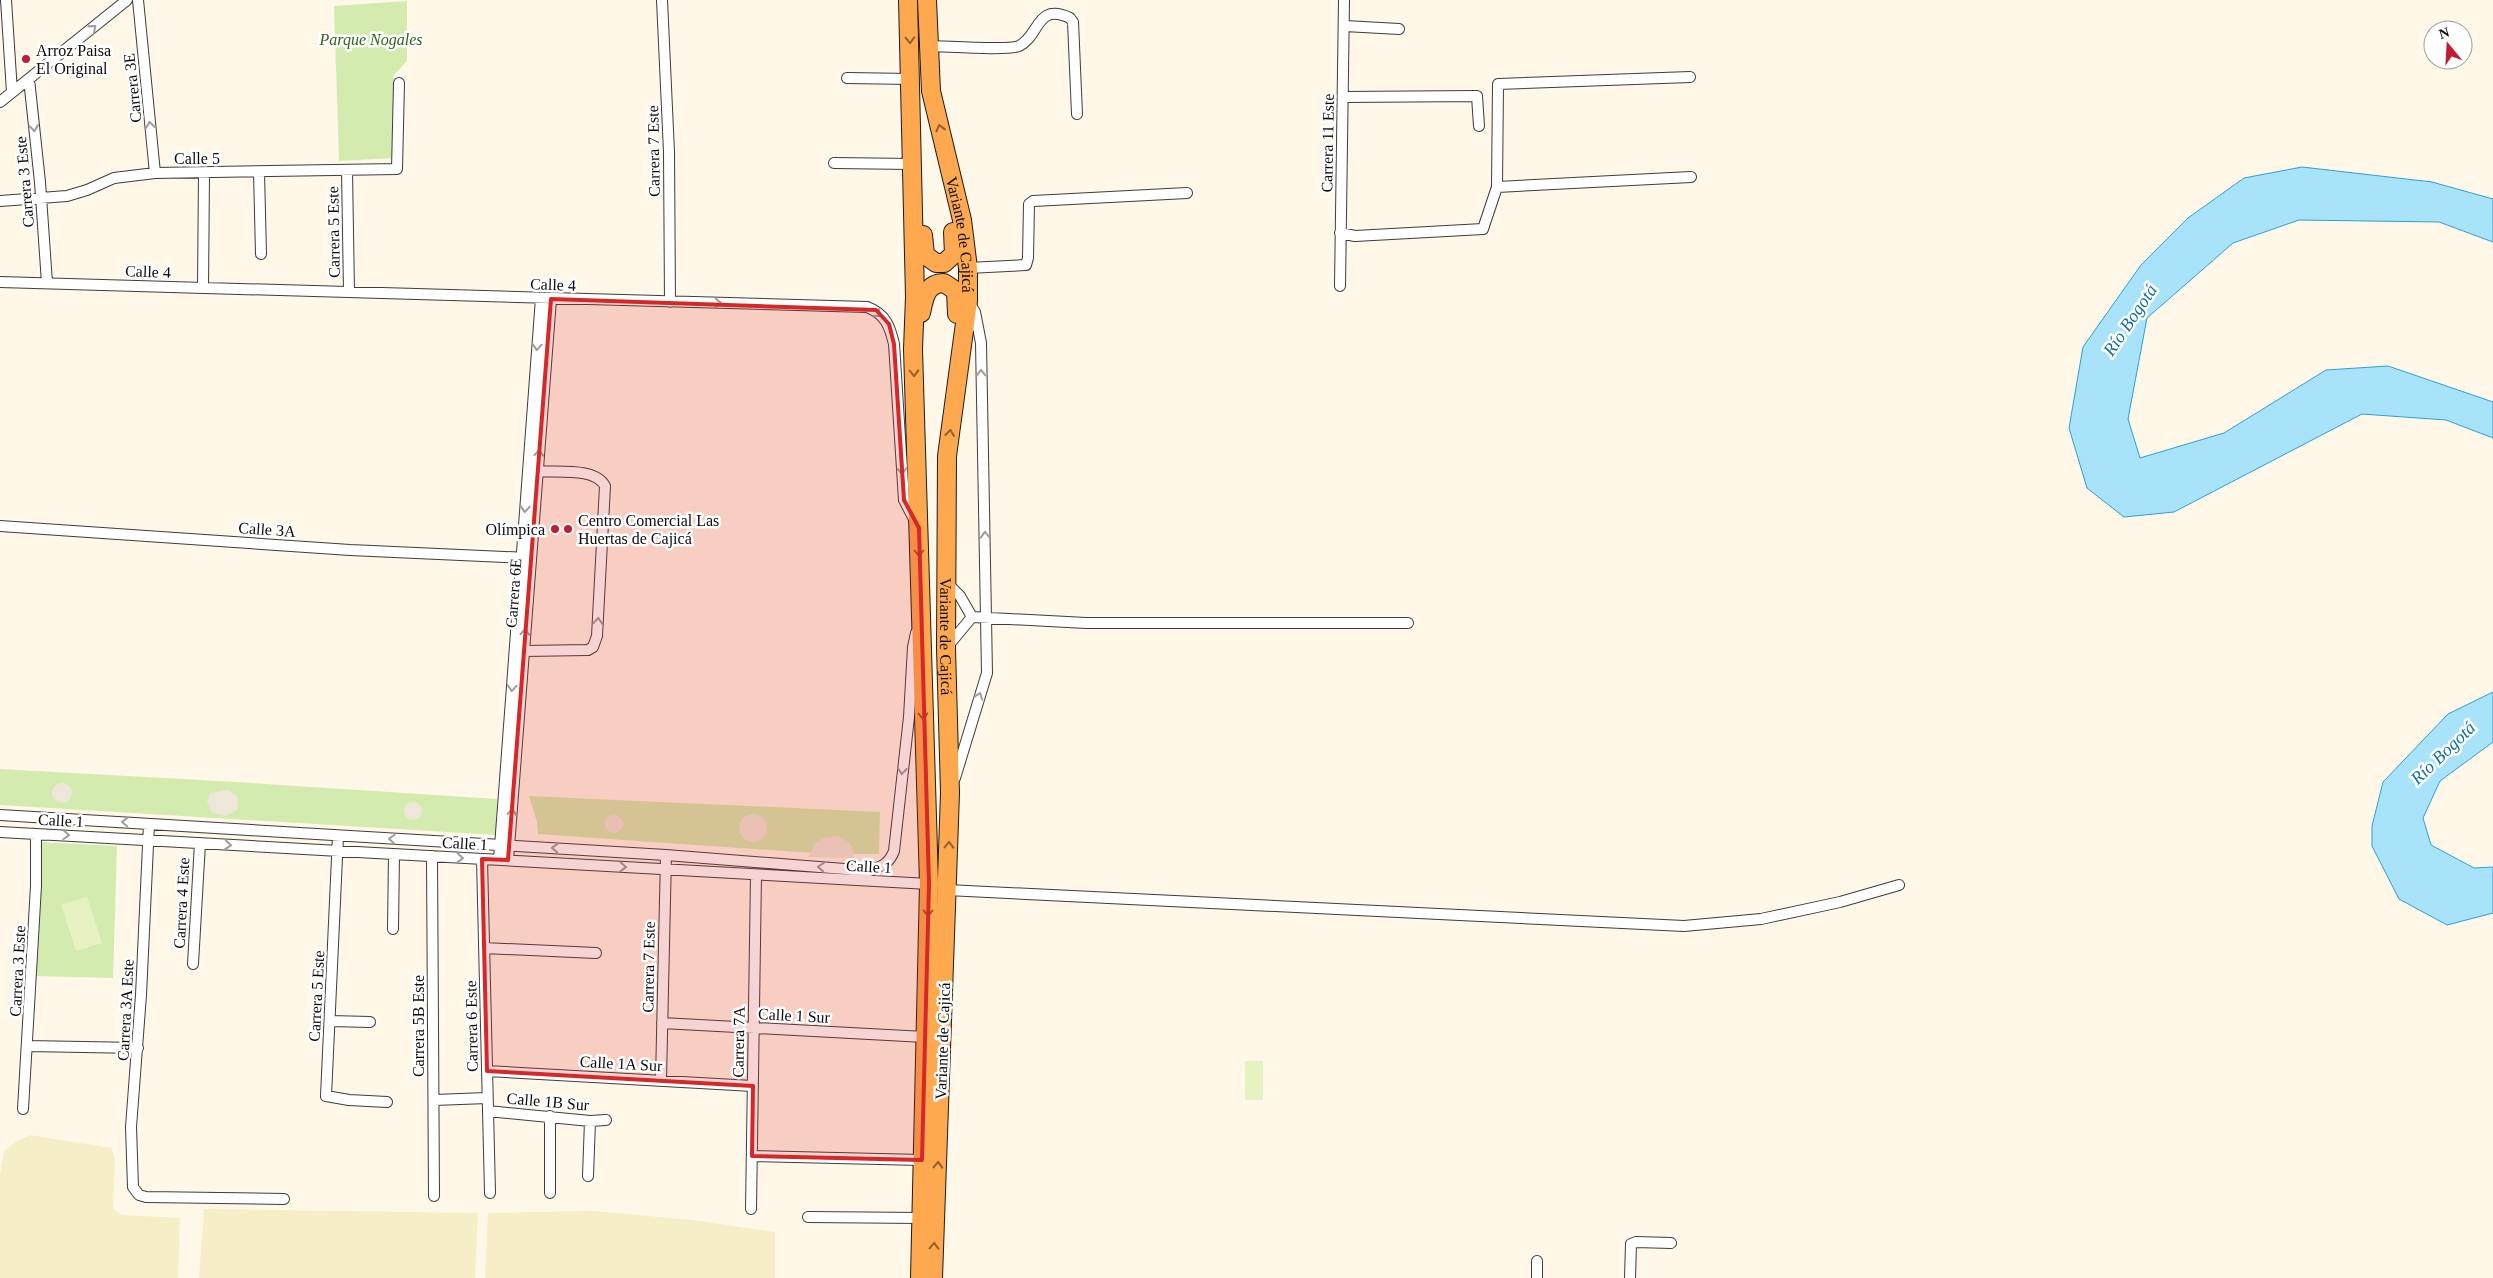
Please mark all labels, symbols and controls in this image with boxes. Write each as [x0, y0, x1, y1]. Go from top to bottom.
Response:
north arrow [2423, 20, 2473, 70]
text: N [2437, 24, 2451, 42]
one-way arrow [87, 26, 96, 34]
park label: Parque Nogales [319, 31, 422, 49]
one-way arrow [904, 36, 915, 44]
place label: Arroz Paisa El Original [36, 42, 111, 78]
street label: Carrera 3E [120, 52, 145, 124]
marker: Arroz Paisa El Original [20, 53, 32, 65]
street label: Carrera 11 Este [1318, 93, 1337, 193]
street label: Carrera 7 Este [644, 105, 663, 197]
one-way arrow [145, 120, 156, 128]
one-way arrow [28, 124, 39, 132]
one-way arrow [935, 124, 946, 133]
street label: Carrera 3 Este [12, 136, 37, 228]
street label: Calle 5 [174, 150, 220, 167]
street label: Variante de Cajicá [943, 175, 976, 293]
street label: Carrera 5 Este [324, 186, 343, 278]
street label: Calle 4 [125, 262, 171, 281]
street label: Calle 4 [530, 275, 576, 294]
water label: Río Bogotá [2098, 281, 2161, 360]
one-way arrow [715, 298, 723, 309]
one-way arrow [873, 309, 882, 318]
one-way arrow [532, 343, 543, 351]
one-way arrow [976, 368, 986, 376]
one-way arrow [909, 370, 920, 378]
one-way arrow [944, 429, 955, 437]
one-way arrow [534, 449, 545, 457]
one-way arrow [897, 467, 908, 475]
one-way arrow [520, 505, 531, 513]
place label: Centro Comercial Las Huertas de Cajicá [578, 512, 719, 548]
street label: Calle 3A [238, 519, 297, 540]
place label: Olímpica [485, 521, 545, 539]
marker: Olímpica [549, 523, 561, 535]
marker: Centro Comercial Las Huertas de Cajicá [562, 523, 574, 535]
one-way arrow [980, 531, 990, 538]
one-way arrow [914, 550, 925, 558]
street label: Carrera 6E [503, 558, 524, 628]
street label: Variante de Cajicá [937, 578, 955, 695]
one-way arrow [593, 617, 604, 625]
one-way arrow [520, 628, 531, 636]
one-way arrow [507, 685, 518, 693]
one-way arrow [973, 692, 983, 701]
one-way arrow [918, 712, 928, 720]
water label: Río Bogotá [2406, 717, 2479, 789]
one-way arrow [898, 767, 908, 775]
one-way arrow [506, 808, 517, 816]
street label: Calle 1 [38, 811, 84, 830]
one-way arrow [121, 817, 129, 828]
one-way arrow [62, 830, 70, 841]
one-way arrow [388, 833, 396, 844]
street label: Calle 1 [442, 834, 488, 853]
one-way arrow [225, 839, 233, 850]
one-way arrow [943, 840, 954, 848]
one-way arrow [550, 842, 558, 853]
one-way arrow [457, 852, 465, 863]
street label: Carrera 4 Este [171, 857, 192, 949]
street label: Calle 1 [846, 857, 892, 876]
one-way arrow [619, 861, 627, 872]
one-way arrow [817, 861, 825, 872]
one-way arrow [923, 910, 933, 917]
street label: Carrera 7 Este [639, 921, 658, 1013]
street label: Carrera 3 Este [7, 925, 28, 1017]
street label: Carrera 5 Este [306, 950, 327, 1042]
street label: Carrera 3A Este [114, 959, 137, 1061]
street label: Carrera 5B Este [410, 975, 427, 1077]
street label: Carrera 6 Este [462, 980, 481, 1072]
street label: Variante de Cajicá [932, 982, 954, 1100]
street label: Calle 1 Sur [758, 1005, 831, 1026]
street label: Carrera 7A [729, 1006, 748, 1078]
street label: Calle 1A Sur [579, 1053, 663, 1074]
street label: Calle 1B Sur [506, 1089, 591, 1114]
one-way arrow [932, 1160, 943, 1168]
one-way arrow [929, 1241, 940, 1249]

